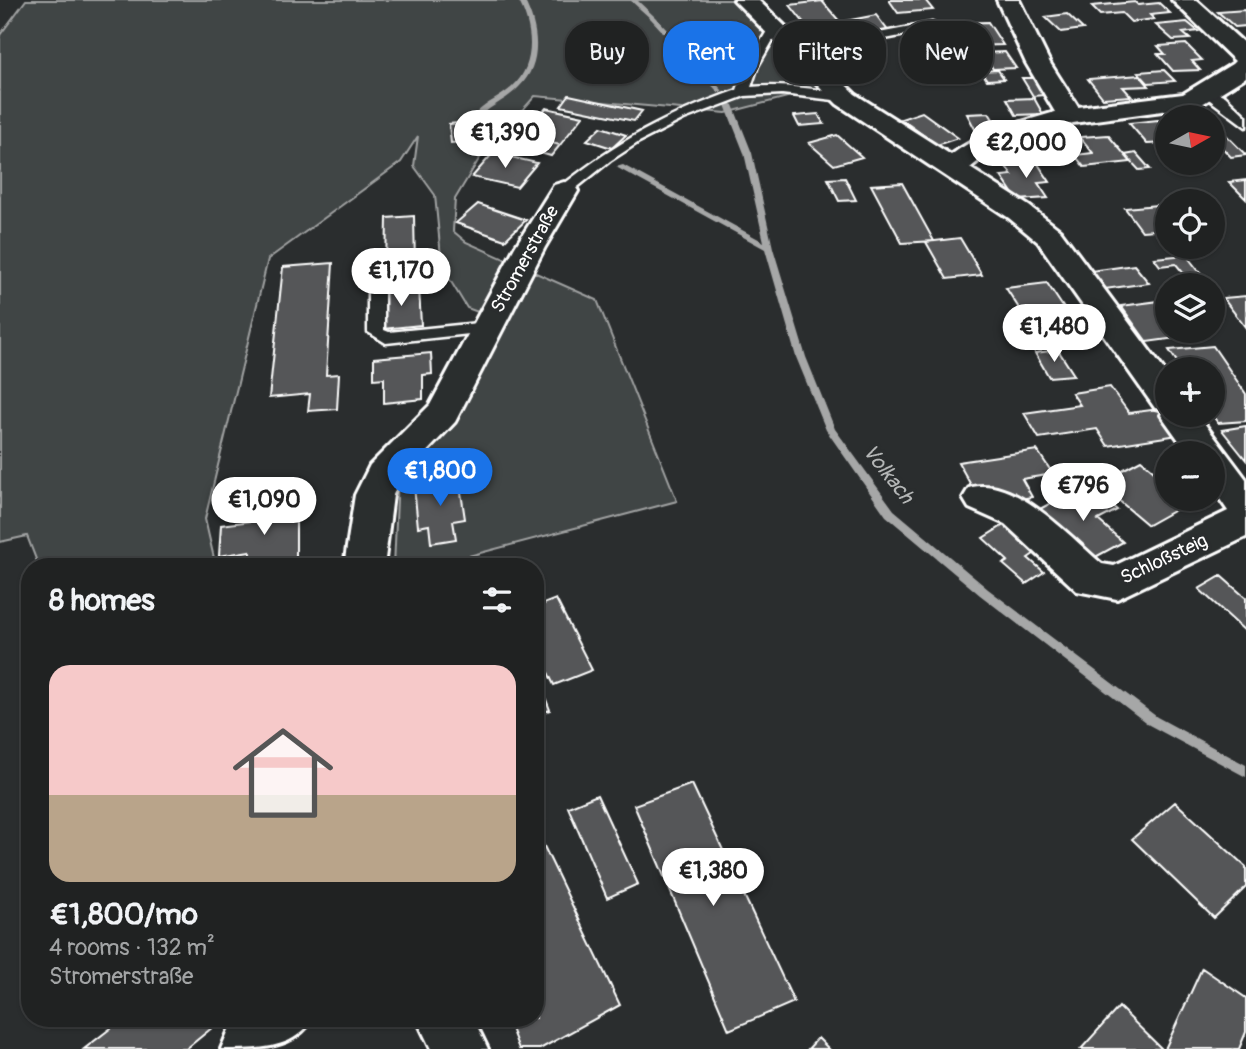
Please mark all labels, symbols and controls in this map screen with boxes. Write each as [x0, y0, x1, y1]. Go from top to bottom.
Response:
chip: Buy [565, 21, 649, 84]
chip: Rent [663, 21, 759, 84]
chip: Filters [773, 21, 886, 84]
chip: New [900, 21, 993, 84]
north arrow [1155, 105, 1225, 175]
map controls [1155, 105, 1225, 511]
pin: €1,390 [448, 110, 562, 170]
text: €1,390 [470, 118, 540, 147]
pin: €2,000 [969, 120, 1083, 180]
text: €2,000 [985, 128, 1067, 157]
button: locate [1155, 189, 1225, 259]
street label: Stromerstraße [486, 200, 565, 317]
pin: €1,170 [344, 248, 458, 308]
text: €1,170 [368, 256, 434, 285]
button: layers [1155, 273, 1225, 343]
pin: €1,480 [997, 304, 1111, 364]
text: €1,480 [1019, 312, 1089, 341]
button: + [1155, 357, 1225, 427]
water label: Volkach [856, 439, 920, 510]
button: − [1155, 441, 1225, 511]
pin: €1,800 [383, 448, 497, 508]
text: €1,800 [403, 456, 477, 485]
pin: €796 [1042, 463, 1124, 523]
text: €796 [1057, 471, 1109, 500]
pin: €1,090 [207, 477, 321, 537]
text: €1,090 [227, 485, 301, 514]
street label: Schloßsteig [1117, 528, 1211, 590]
icon: filters [478, 581, 516, 619]
text: 8 homes [49, 582, 155, 619]
icon: home [220, 710, 346, 836]
pin: €1,380 [656, 848, 770, 908]
text: €1,380 [678, 856, 748, 885]
text: €1,800/mo [49, 896, 198, 933]
text: 4 rooms · 132 m² [49, 933, 215, 962]
text: Stromerstraße [49, 962, 193, 991]

